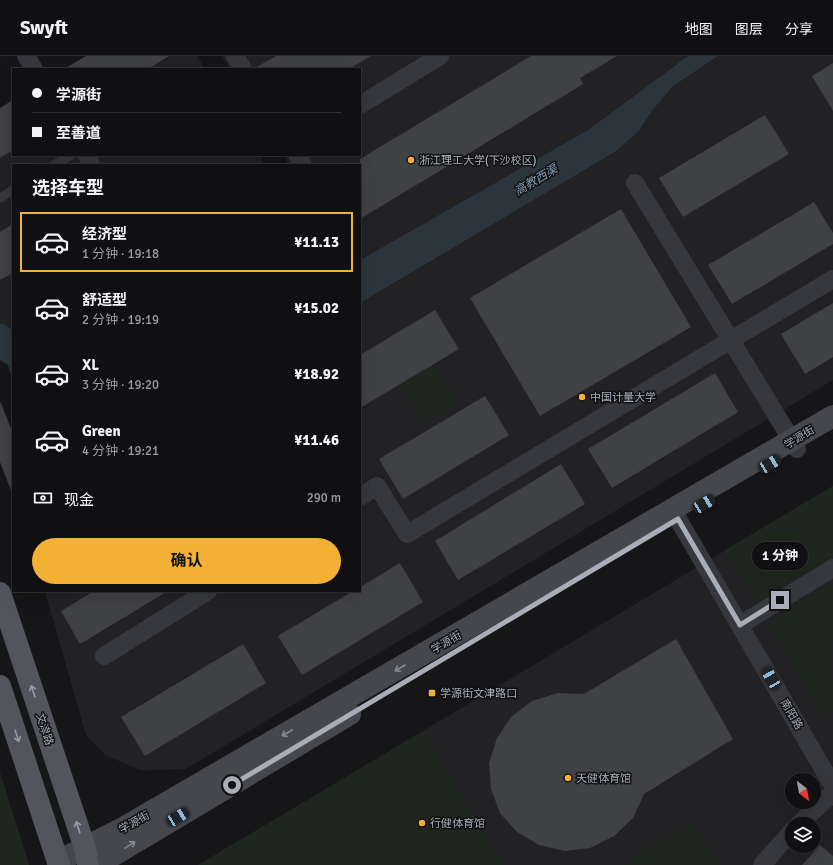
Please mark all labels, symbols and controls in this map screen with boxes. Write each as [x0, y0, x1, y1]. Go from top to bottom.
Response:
text: Swyft [20, 16, 68, 40]
text: 地图 [685, 21, 713, 38]
text: 图层 [735, 21, 763, 38]
text: 分享 [785, 21, 813, 38]
text: 学源街 [56, 86, 101, 104]
text: 至善道 [56, 124, 101, 142]
place label: 浙江理工大学(下沙校区) [419, 154, 536, 167]
marker: 浙江理工大学(下沙校区) [406, 155, 416, 165]
water label: 高教西渠 [512, 161, 562, 199]
text: 选择车型 [32, 177, 104, 199]
icon: car [34, 224, 70, 260]
text: 经济型 [82, 225, 127, 243]
text: ¥11.13 [294, 233, 339, 251]
text: 1 分钟 · 19:18 [82, 246, 159, 262]
icon: car [34, 290, 70, 326]
text: 舒适型 [82, 291, 127, 309]
text: ¥15.02 [294, 299, 339, 317]
text: 2 分钟 · 19:19 [82, 312, 159, 328]
icon: car [34, 356, 70, 392]
text: XL [82, 356, 99, 374]
text: ¥18.92 [294, 365, 339, 383]
text: 3 分钟 · 19:20 [82, 377, 159, 393]
place label: 中国计量大学 [590, 391, 656, 404]
marker: 中国计量大学 [577, 392, 587, 402]
icon: car [34, 422, 70, 458]
text: Green [82, 422, 121, 440]
street label: 学源街 [782, 423, 817, 451]
text: ¥11.46 [294, 431, 339, 449]
text: 4 分钟 · 19:21 [82, 443, 159, 459]
car [757, 453, 783, 475]
icon: cash [32, 487, 54, 509]
text: 290 m [307, 490, 341, 506]
text: 现金 [64, 491, 94, 509]
car [691, 493, 717, 515]
button: 确认 [32, 538, 341, 584]
callout: 1 分钟 [752, 542, 808, 570]
text: 1 分钟 [762, 548, 798, 564]
route end [771, 591, 789, 609]
street label: 学源街 [429, 629, 464, 656]
one-way arrow [394, 665, 406, 673]
car [760, 665, 782, 691]
one-way arrow [28, 685, 36, 697]
place label: 学源街文津路口 [440, 687, 517, 700]
marker: 学源街文津路口 [427, 688, 437, 698]
street label: 南阳路 [778, 697, 805, 732]
street label: 文津路 [33, 711, 56, 747]
one-way arrow [14, 730, 21, 743]
one-way arrow [281, 730, 293, 738]
place label: 天健体育馆 [576, 772, 631, 785]
marker: 天健体育馆 [563, 773, 573, 783]
north arrow [785, 773, 821, 809]
map controls [785, 773, 821, 853]
route start [223, 776, 241, 794]
car [165, 806, 191, 828]
street label: 学源街 [117, 809, 152, 836]
place label: 行健体育馆 [430, 817, 485, 830]
button: layers [785, 817, 821, 853]
marker: 行健体育馆 [417, 818, 427, 828]
one-way arrow [74, 821, 81, 834]
one-way arrow [124, 841, 135, 849]

